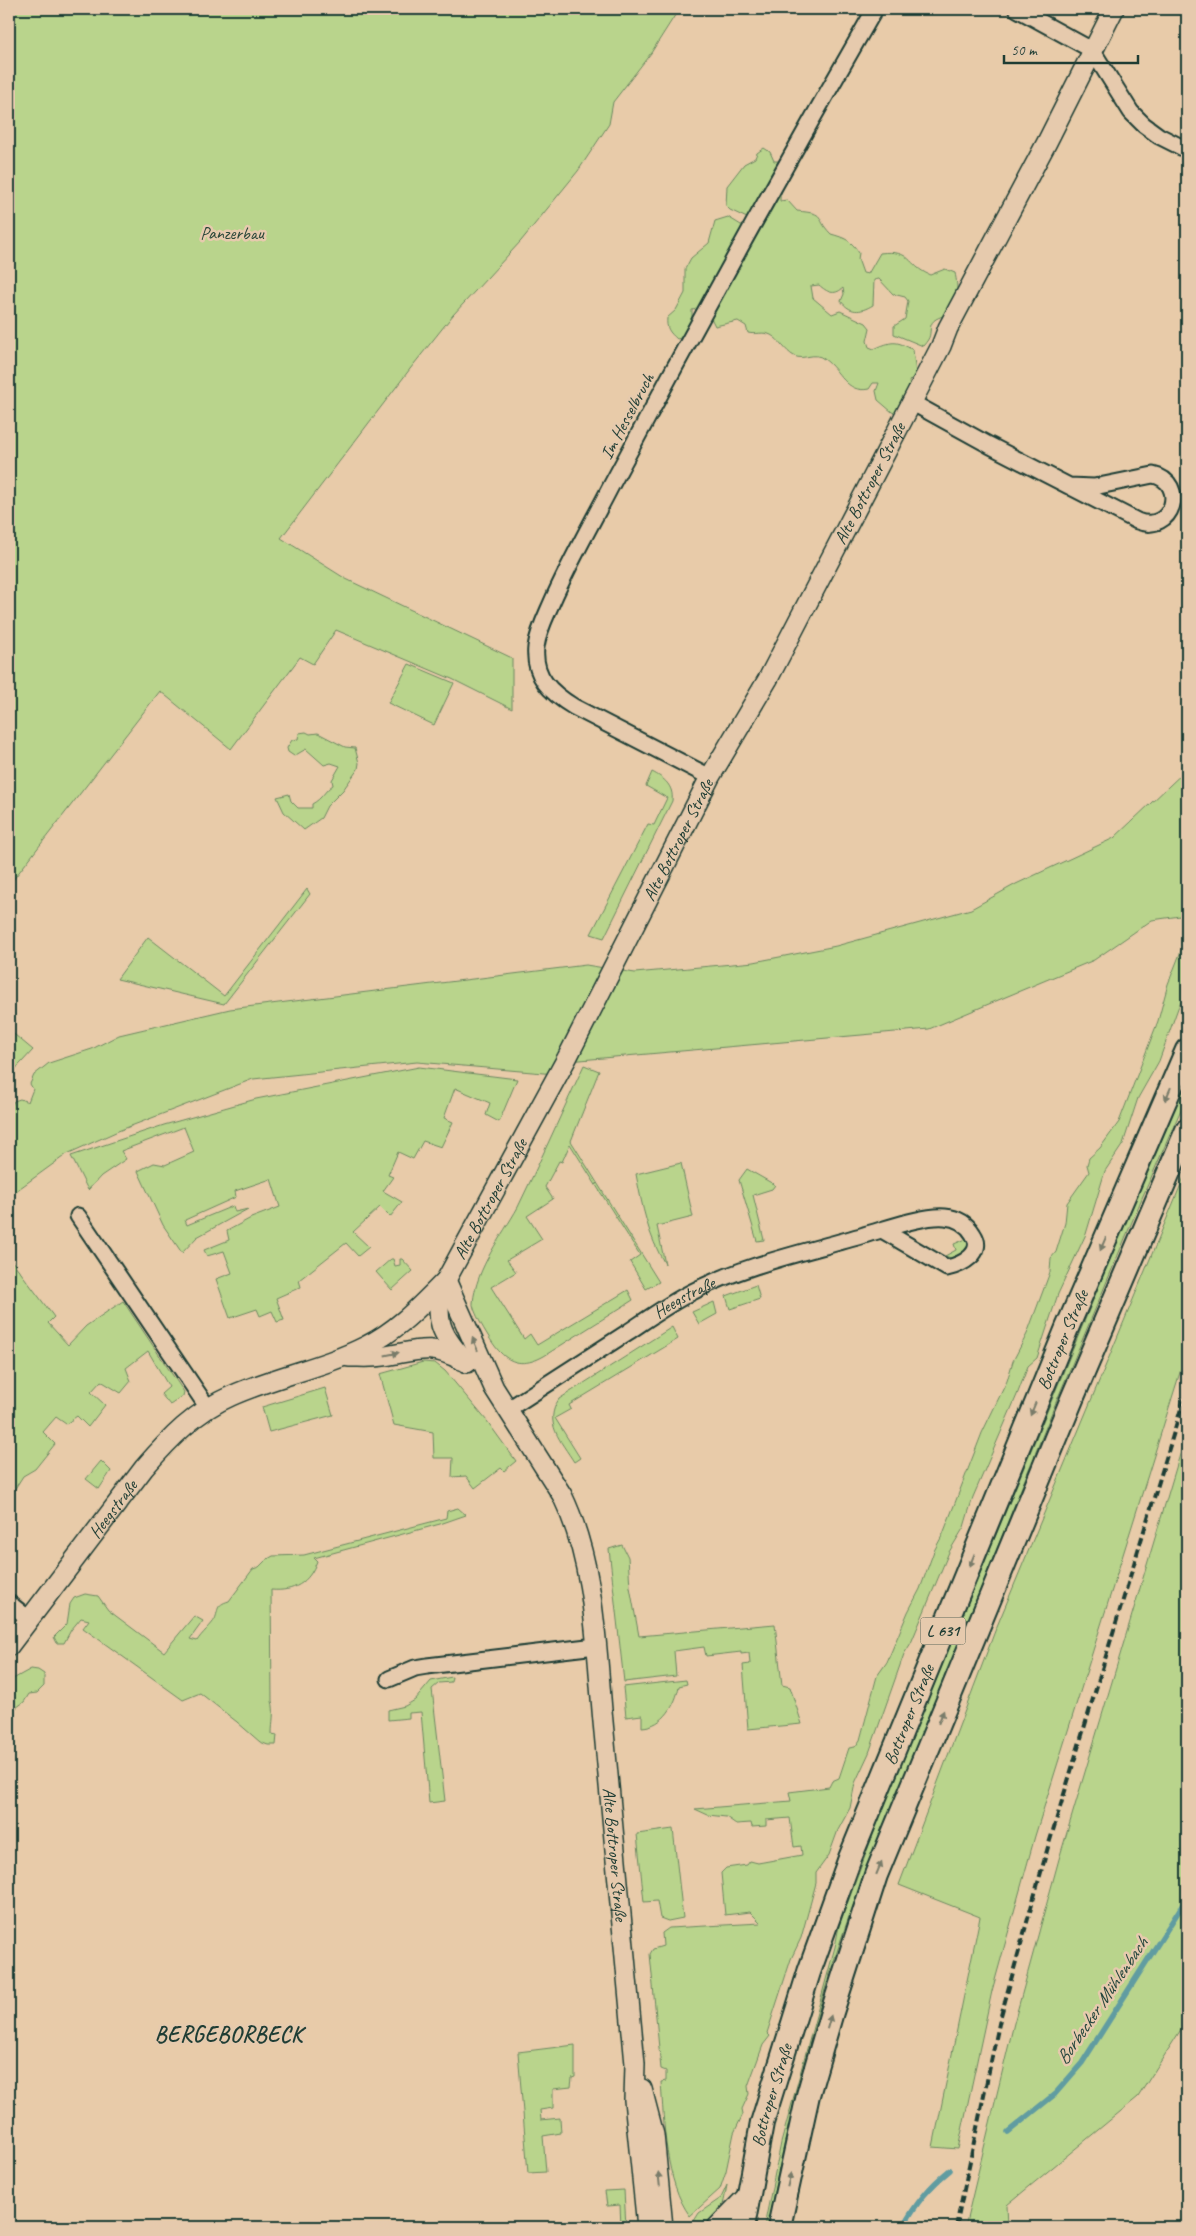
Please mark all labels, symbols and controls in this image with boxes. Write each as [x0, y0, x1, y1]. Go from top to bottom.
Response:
scale bar [1004, 32, 1137, 64]
text: 50 m [1011, 41, 1038, 60]
park label: Panzerbau [200, 222, 265, 244]
street label: Im Hesselbruch [595, 368, 659, 463]
street label: Alte Bottroper Straße [829, 418, 911, 548]
street label: Alte Bottroper Straße [638, 774, 719, 905]
one-way arrow [1163, 1087, 1171, 1101]
street label: Alte Bottroper Straße [449, 1134, 532, 1263]
one-way arrow [1099, 1236, 1107, 1251]
street label: Heegstraße [649, 1271, 719, 1323]
street label: Bottroper Straße [1032, 1286, 1094, 1393]
one-way arrow [471, 1336, 479, 1351]
one-way arrow [384, 1350, 400, 1358]
one-way arrow [1029, 1402, 1037, 1416]
street label: Heegstraße [84, 1475, 143, 1542]
one-way arrow [968, 1553, 976, 1568]
road number: L 631 [920, 1618, 966, 1644]
street label: Bottroper Straße [878, 1660, 939, 1768]
one-way arrow [938, 1710, 945, 1725]
street label: Alte Bottroper Straße [598, 1787, 632, 1923]
one-way arrow [876, 1861, 884, 1875]
water label: Borbecker Mühlenbach [1051, 1932, 1154, 2069]
one-way arrow [825, 2015, 833, 2030]
district label: BERGEBORBECK [155, 2021, 307, 2049]
street label: Bottroper Straße [747, 2040, 797, 2148]
one-way arrow [654, 2170, 662, 2186]
one-way arrow [785, 2172, 793, 2187]

